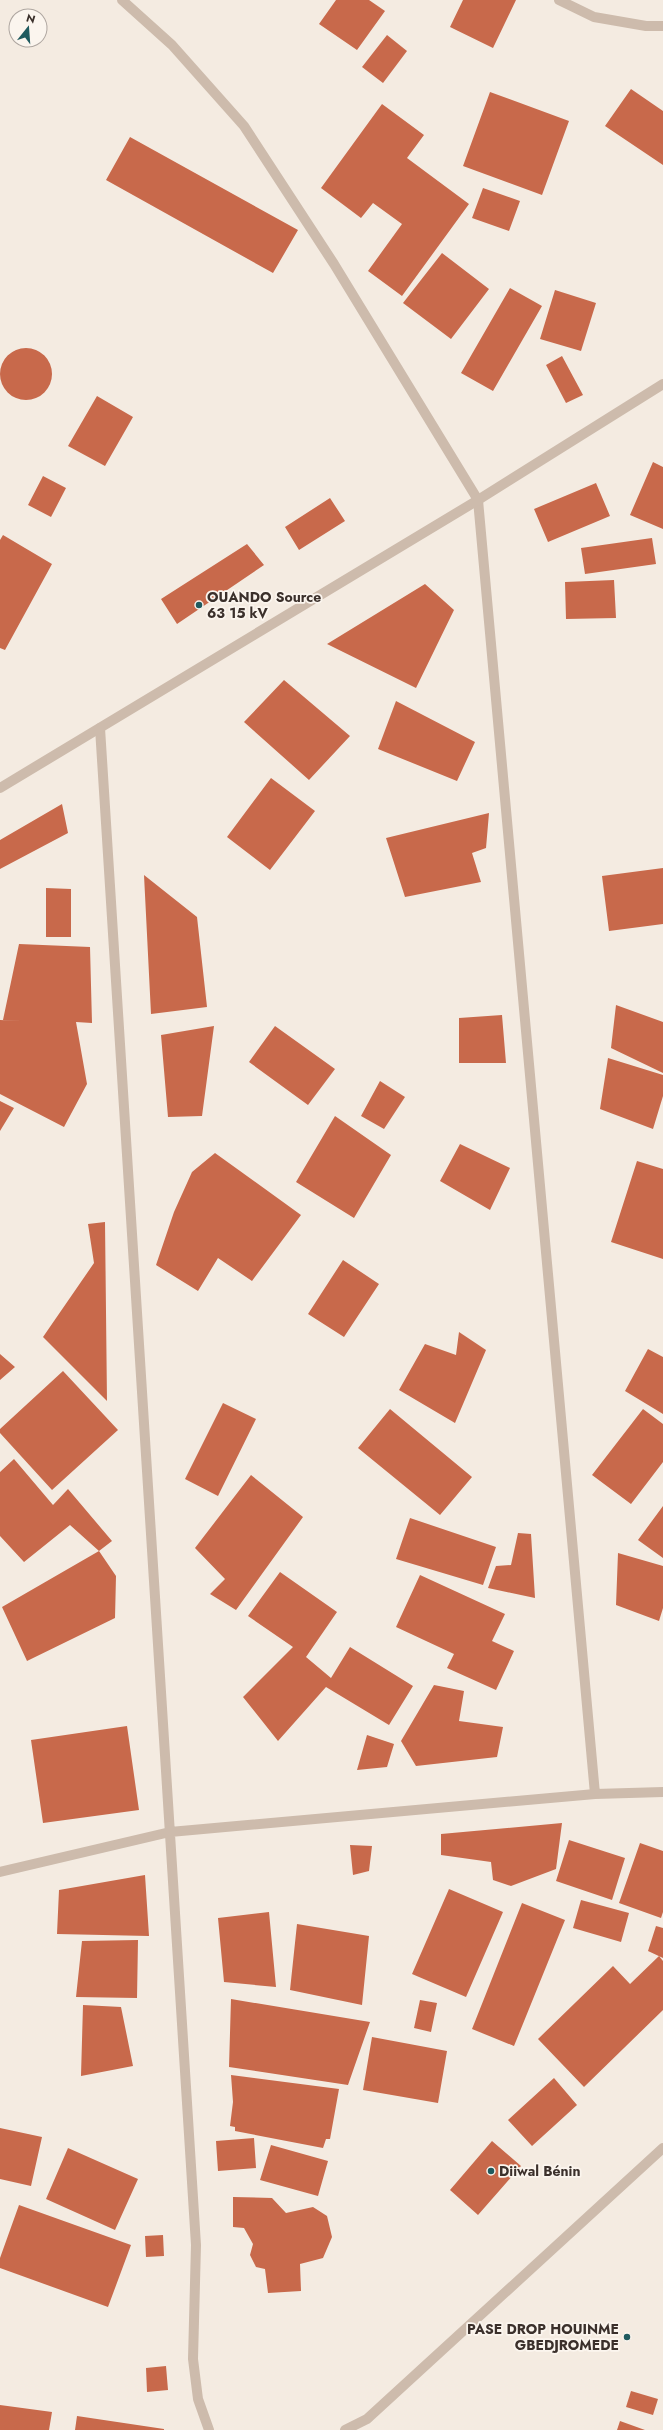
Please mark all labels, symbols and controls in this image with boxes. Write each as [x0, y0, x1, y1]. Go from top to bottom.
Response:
north arrow [8, 8, 48, 48]
text: N [24, 10, 37, 27]
place label: OUANDO Source 63 15 kV [207, 587, 321, 623]
marker: OUANDO Source 63 15 kV [194, 600, 204, 610]
place label: Diiwal Bénin [499, 2161, 580, 2181]
marker: Diiwal Bénin [486, 2166, 496, 2176]
place label: PASE DROP HOUINME GBEDJROMEDE [467, 2319, 619, 2355]
marker: PASE DROP HOUINME GBEDJROMEDE [622, 2332, 632, 2342]

